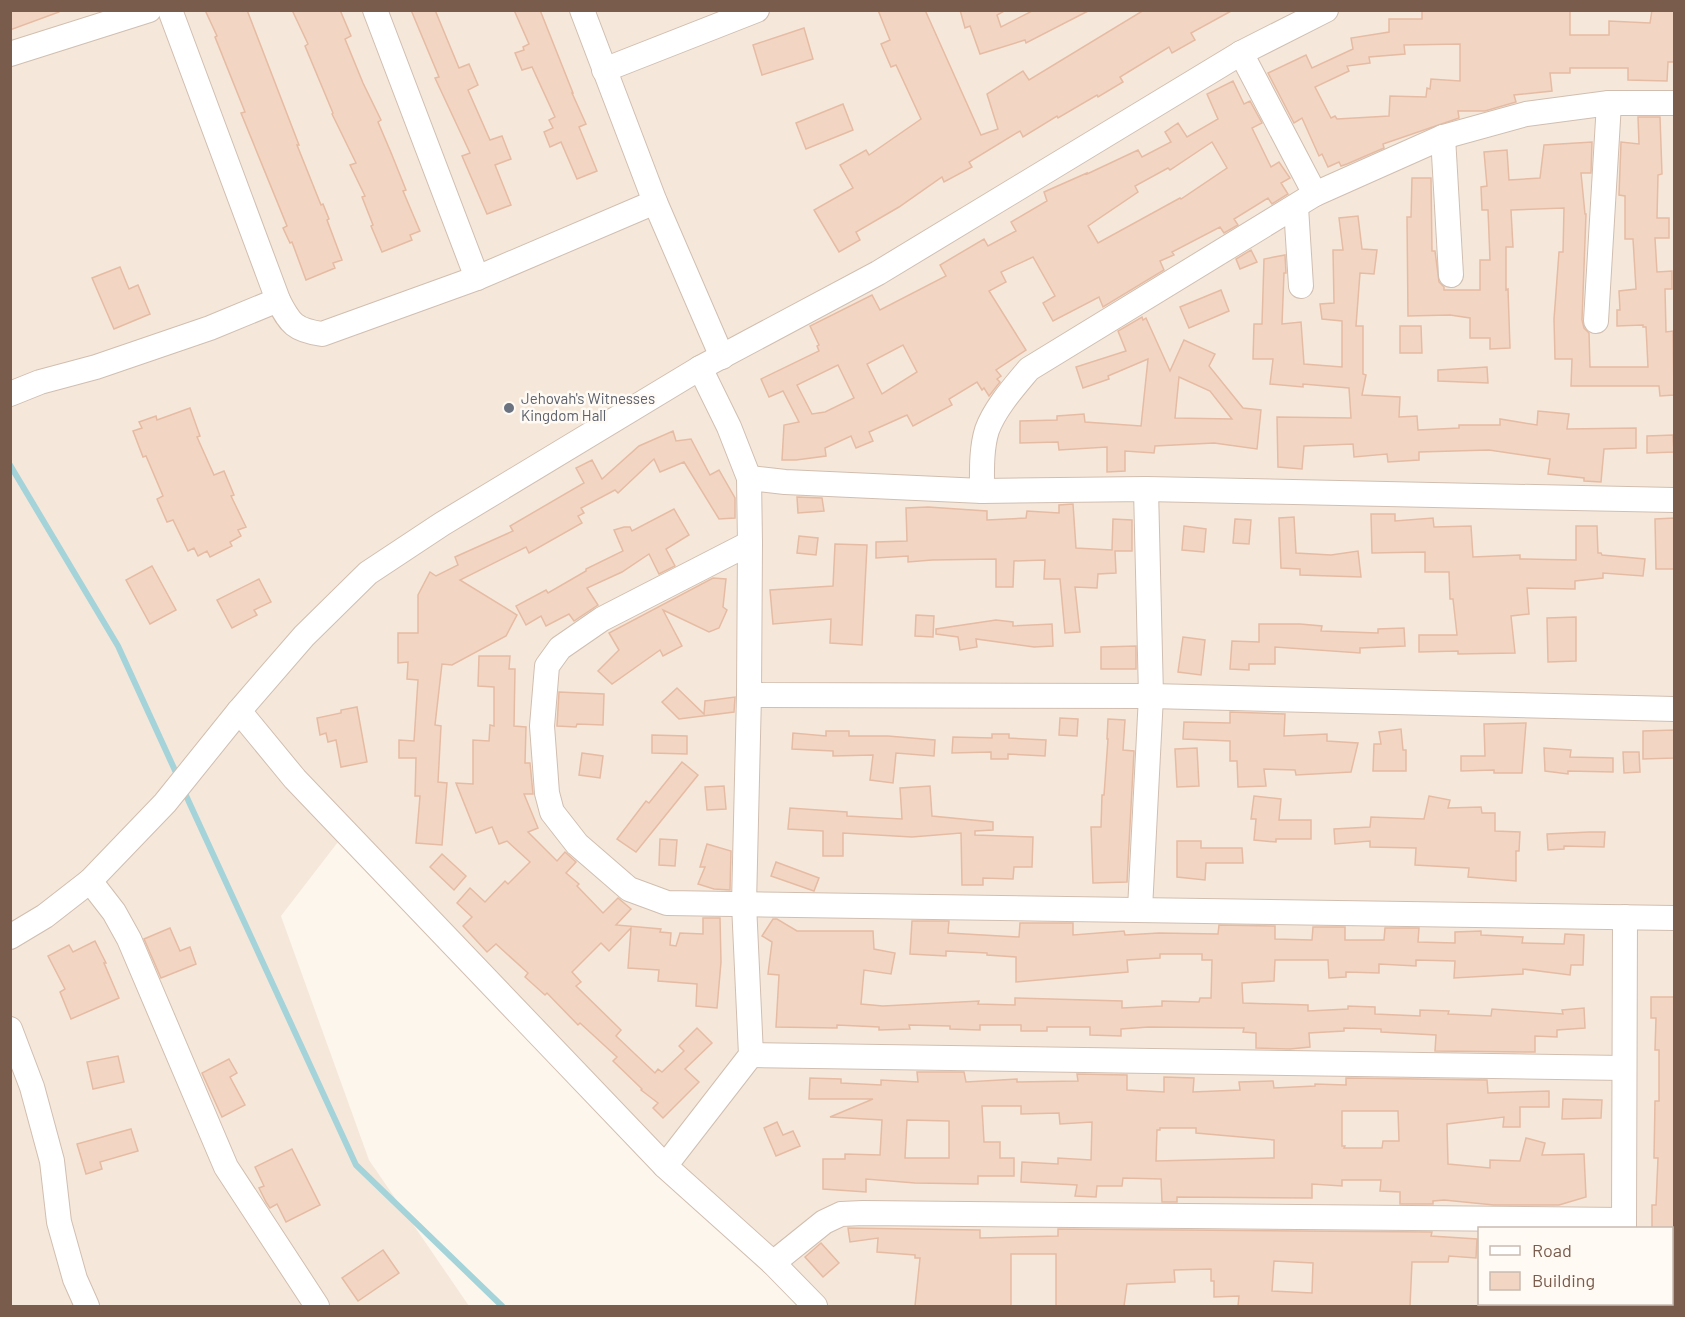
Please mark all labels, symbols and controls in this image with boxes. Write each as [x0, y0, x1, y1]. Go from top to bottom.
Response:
place label: Jehovah's Witnesses Kingdom Hall [521, 389, 655, 424]
marker: Jehovah's Witnesses Kingdom Hall [502, 401, 516, 415]
legend [1478, 1227, 1673, 1305]
text: Road [1532, 1239, 1572, 1261]
text: Building [1532, 1269, 1595, 1291]

